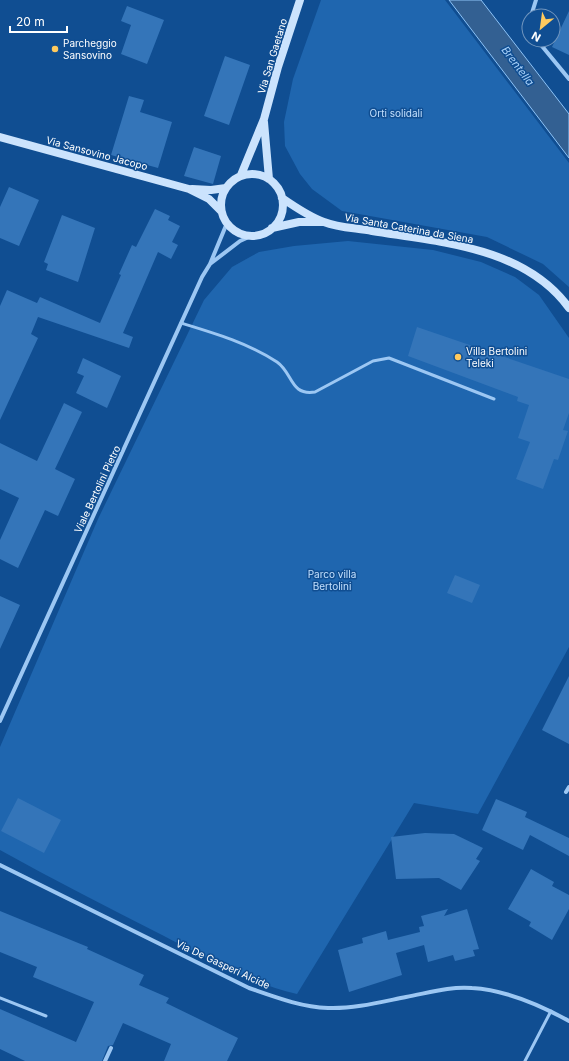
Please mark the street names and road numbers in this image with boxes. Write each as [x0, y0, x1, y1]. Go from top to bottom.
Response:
street label: Via San Gaetano [255, 17, 289, 95]
street label: Via Sansovino Jacopo [45, 134, 149, 172]
street label: Via Santa Caterina da Siena [344, 211, 474, 245]
street label: Viale Bertolini Pietro [71, 443, 123, 535]
street label: Via De Gasperi Alcide [174, 937, 272, 991]

